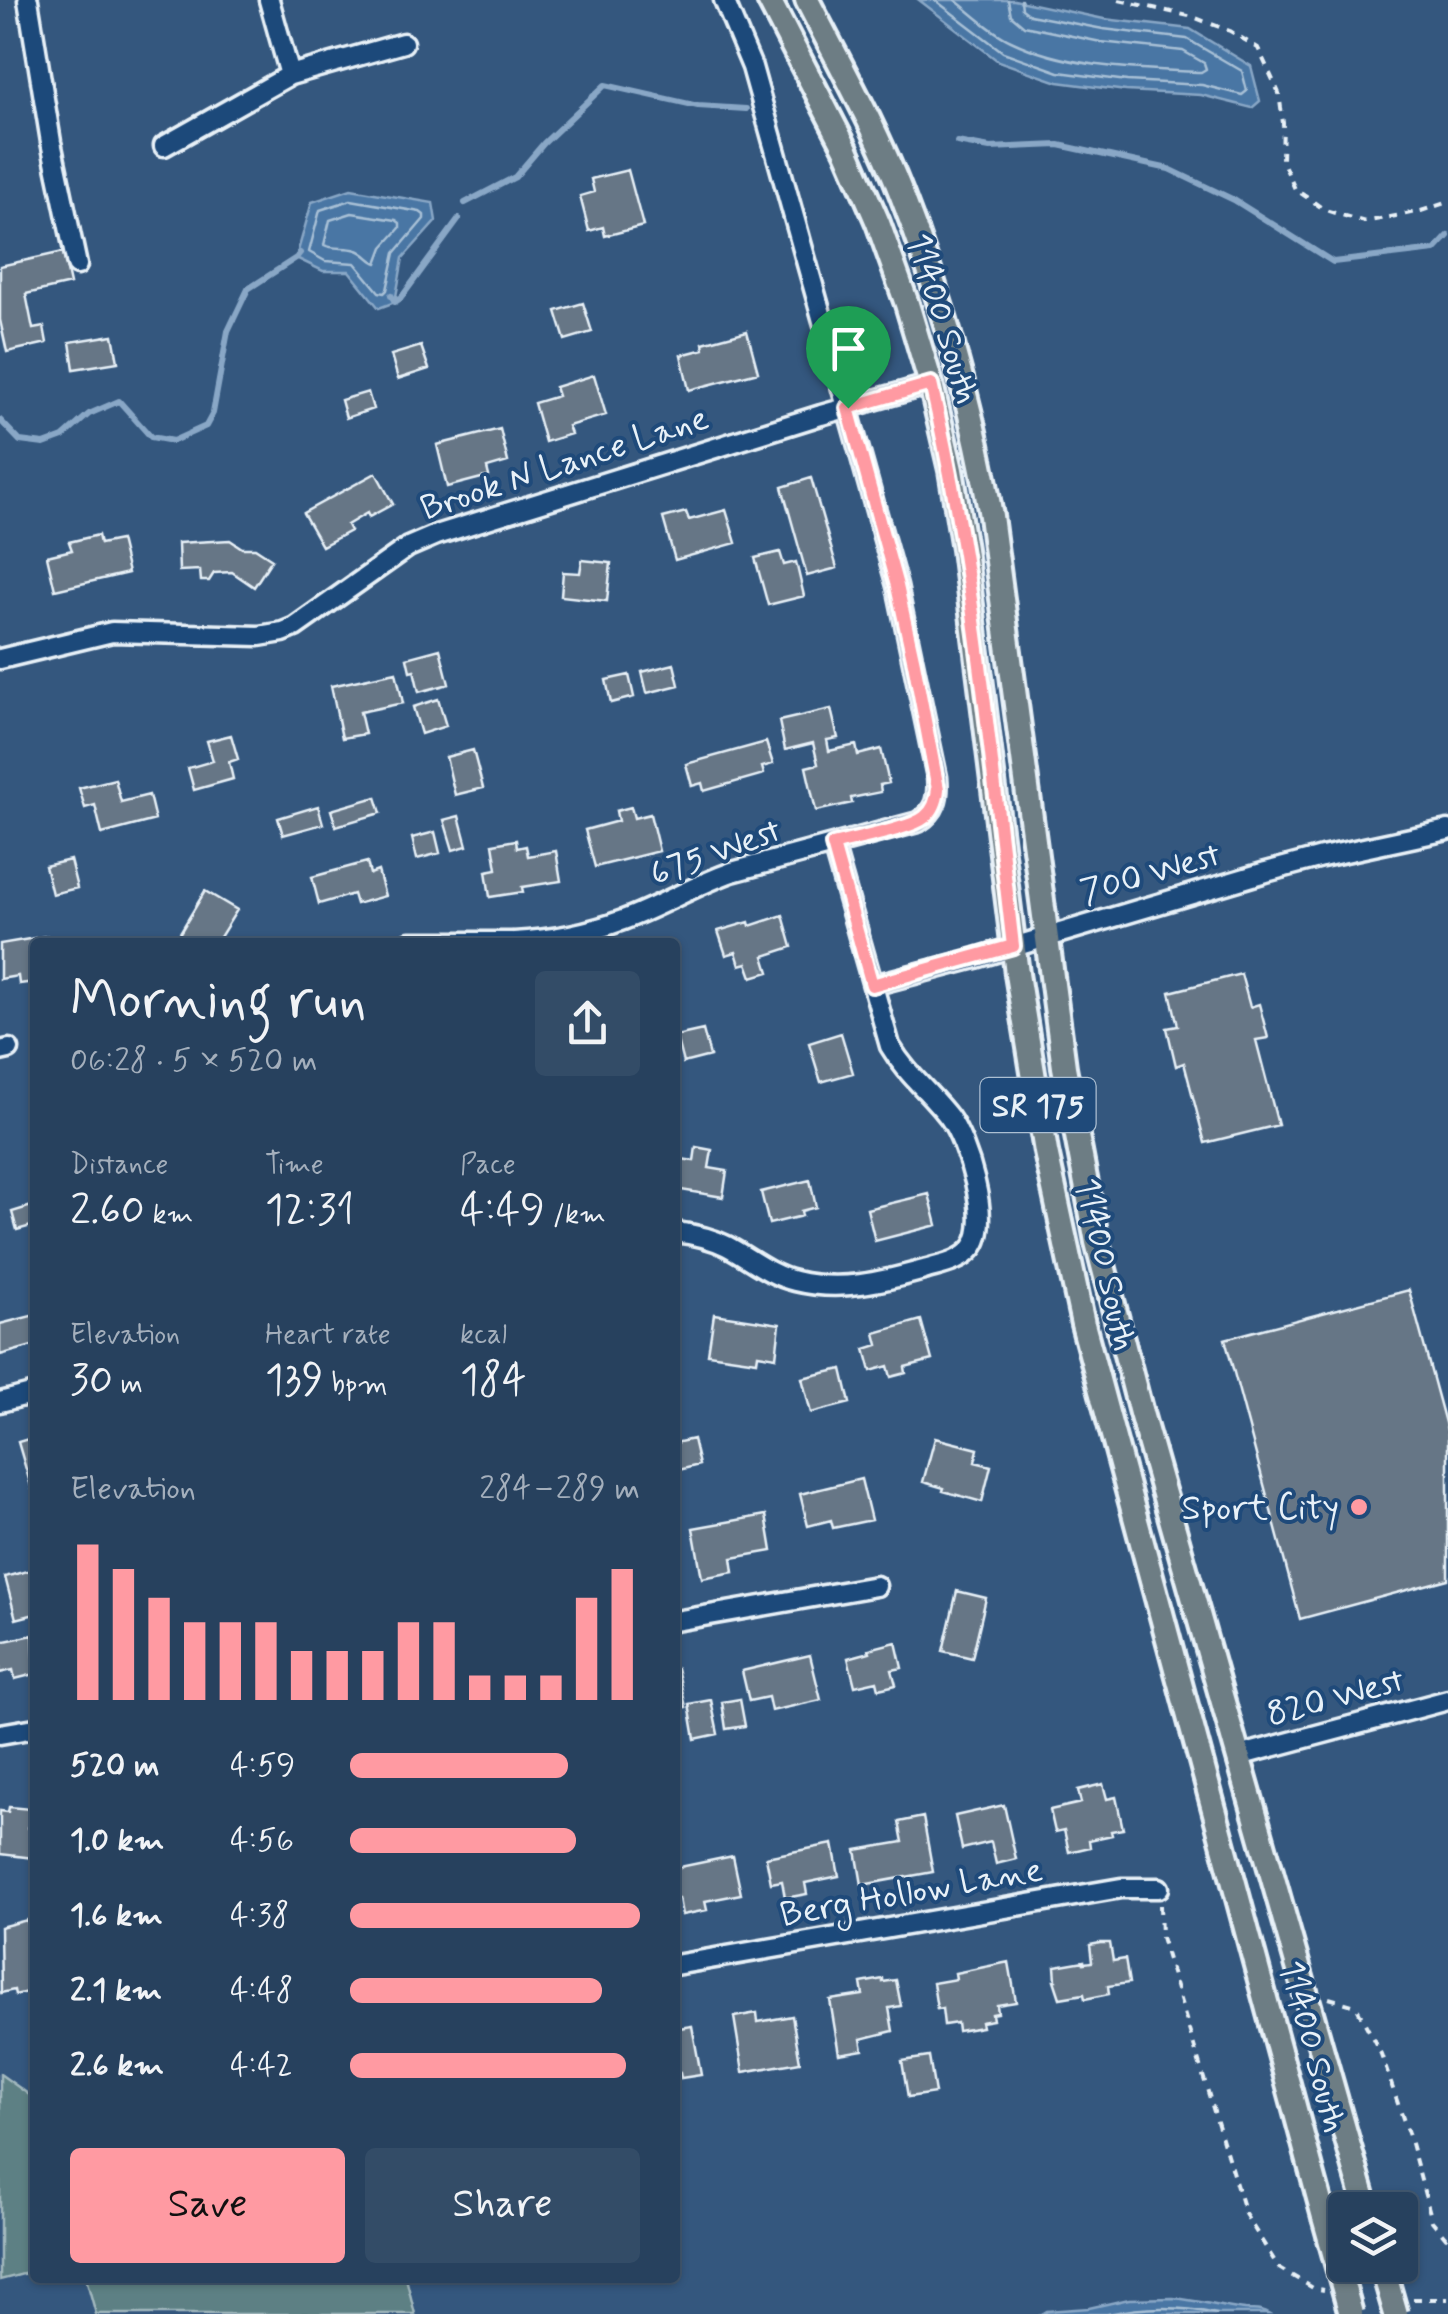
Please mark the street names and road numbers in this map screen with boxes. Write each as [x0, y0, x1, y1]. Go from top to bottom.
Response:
street label: 11400 South [894, 228, 990, 410]
street label: Brook N Lance Lane [415, 396, 714, 532]
street label: 675 West [644, 808, 788, 898]
street label: 700 West [1075, 832, 1226, 916]
road number: SR 175 [980, 1078, 1096, 1132]
street label: 11400 South [1063, 1173, 1147, 1356]
street label: 820 West [1262, 1658, 1409, 1738]
street label: Berg Hollow Lane [777, 1847, 1047, 1942]
street label: 11400 South [1267, 1955, 1357, 2138]

